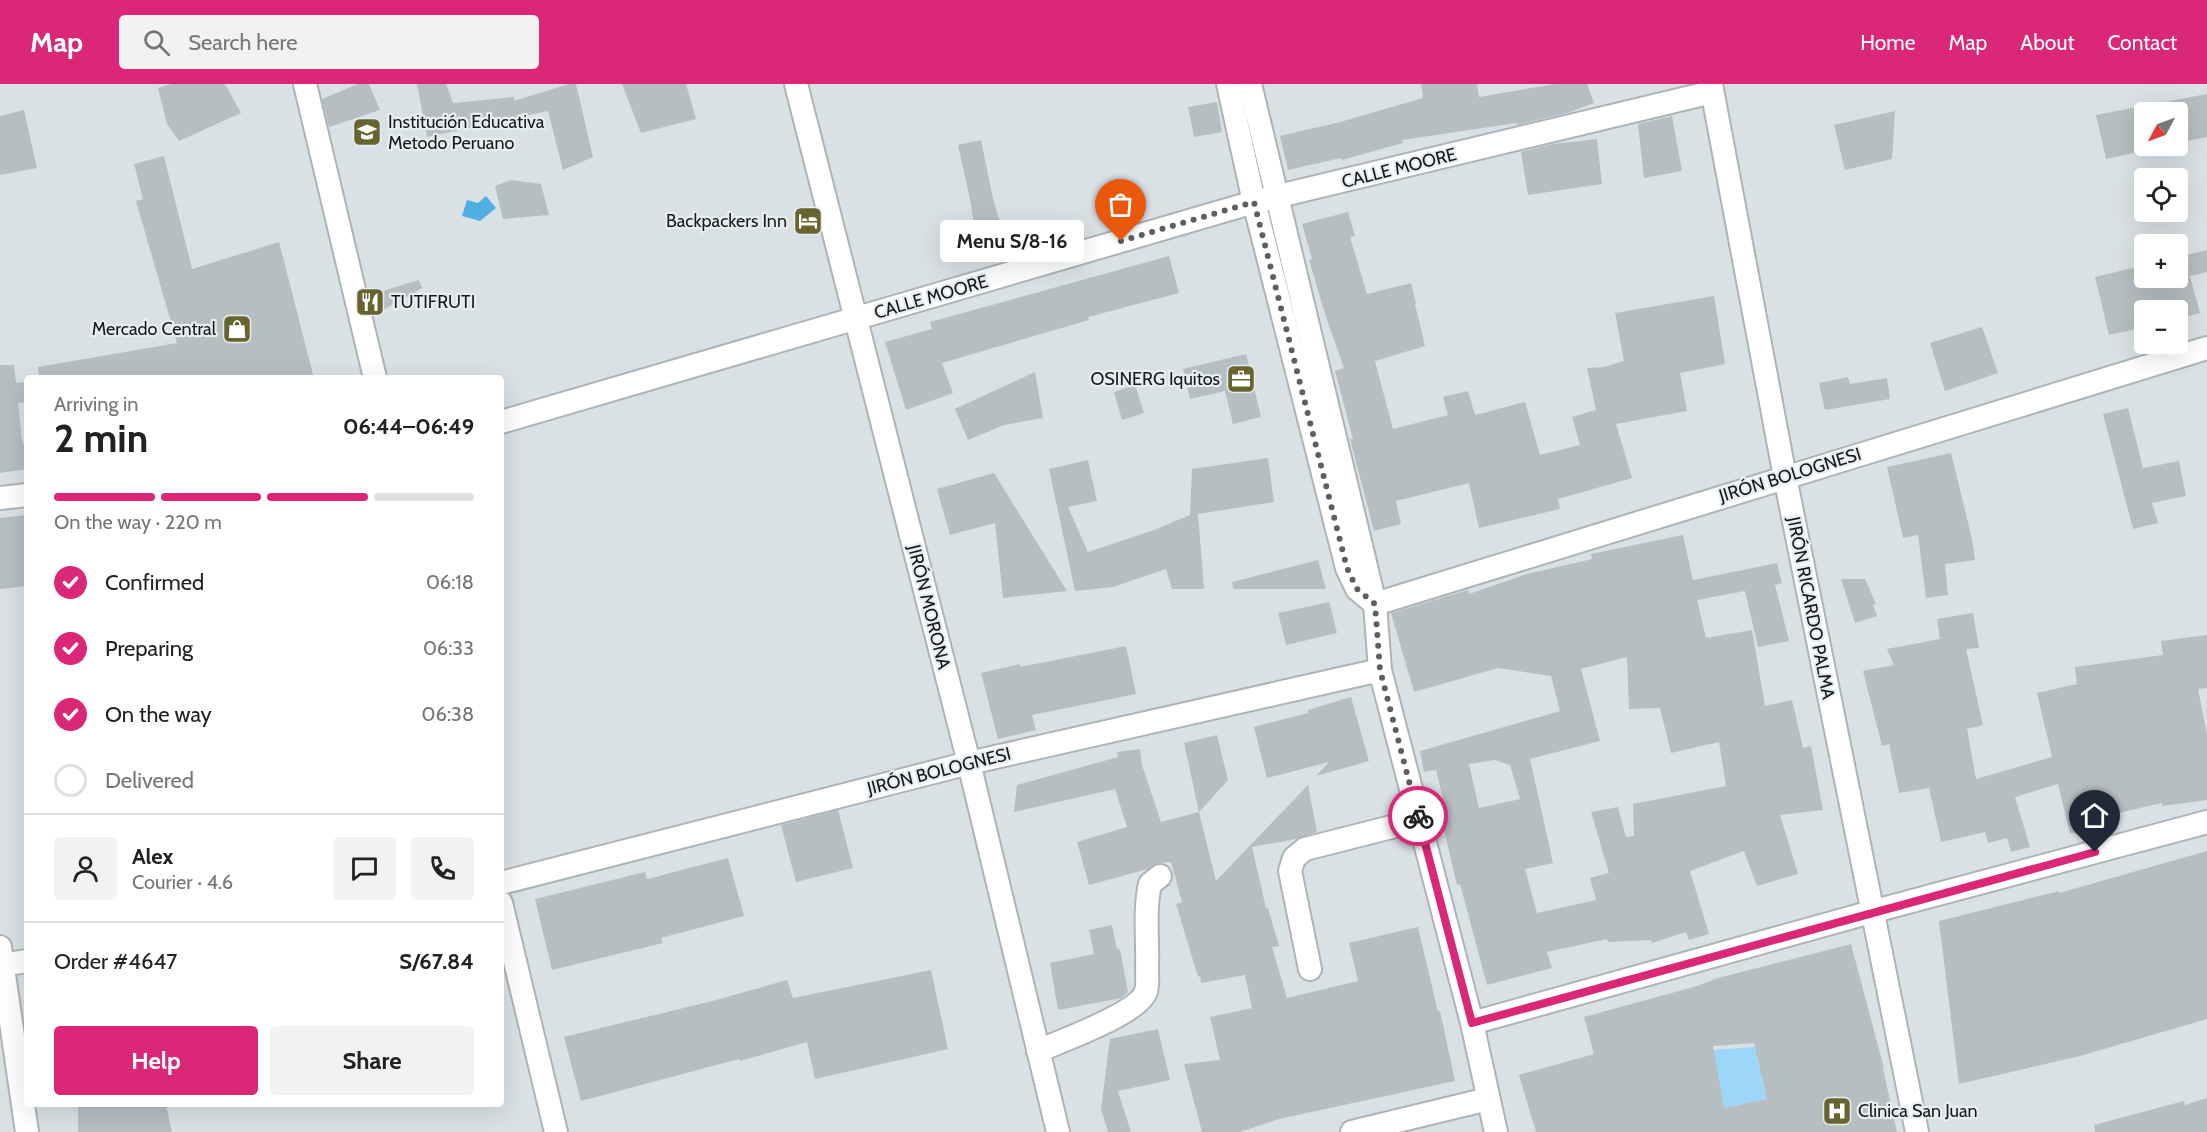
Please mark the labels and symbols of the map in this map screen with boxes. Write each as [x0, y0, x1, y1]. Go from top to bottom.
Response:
north arrow [2134, 102, 2188, 156]
place label: Institución Educativa Metodo Peruano [388, 111, 545, 154]
school or university icon: Institución Educativa Metodo Peruano [351, 116, 383, 148]
street label: CALLE MOORE [1339, 143, 1459, 193]
pin [1095, 179, 1146, 241]
hotel icon: Backpackers Inn [792, 205, 824, 237]
place label: Backpackers Inn [666, 210, 787, 232]
callout: Menu S/8-16 [941, 220, 1085, 262]
street label: CALLE MOORE [872, 270, 990, 324]
restaurant icon: TUTIFRUTI [354, 286, 386, 318]
place label: TUTIFRUTI [391, 291, 475, 313]
shop icon: Mercado Central [221, 313, 253, 345]
place label: Mercado Central [92, 318, 217, 340]
office icon: OSINERG Iquitos [1225, 363, 1257, 395]
place label: OSINERG Iquitos [1090, 368, 1220, 390]
street label: JIRÓN BOLOGNESI [1715, 443, 1864, 507]
street label: JIRÓN RICARDO PALMA [1782, 514, 1839, 701]
street label: JIRÓN MORONA [903, 542, 955, 672]
street label: JIRÓN BOLOGNESI [864, 742, 1013, 800]
courier [1388, 786, 1448, 846]
pin [2069, 790, 2120, 852]
hospital icon: Clinica San Juan [1821, 1095, 1853, 1127]
place label: Clinica San Juan [1858, 1100, 1978, 1122]

